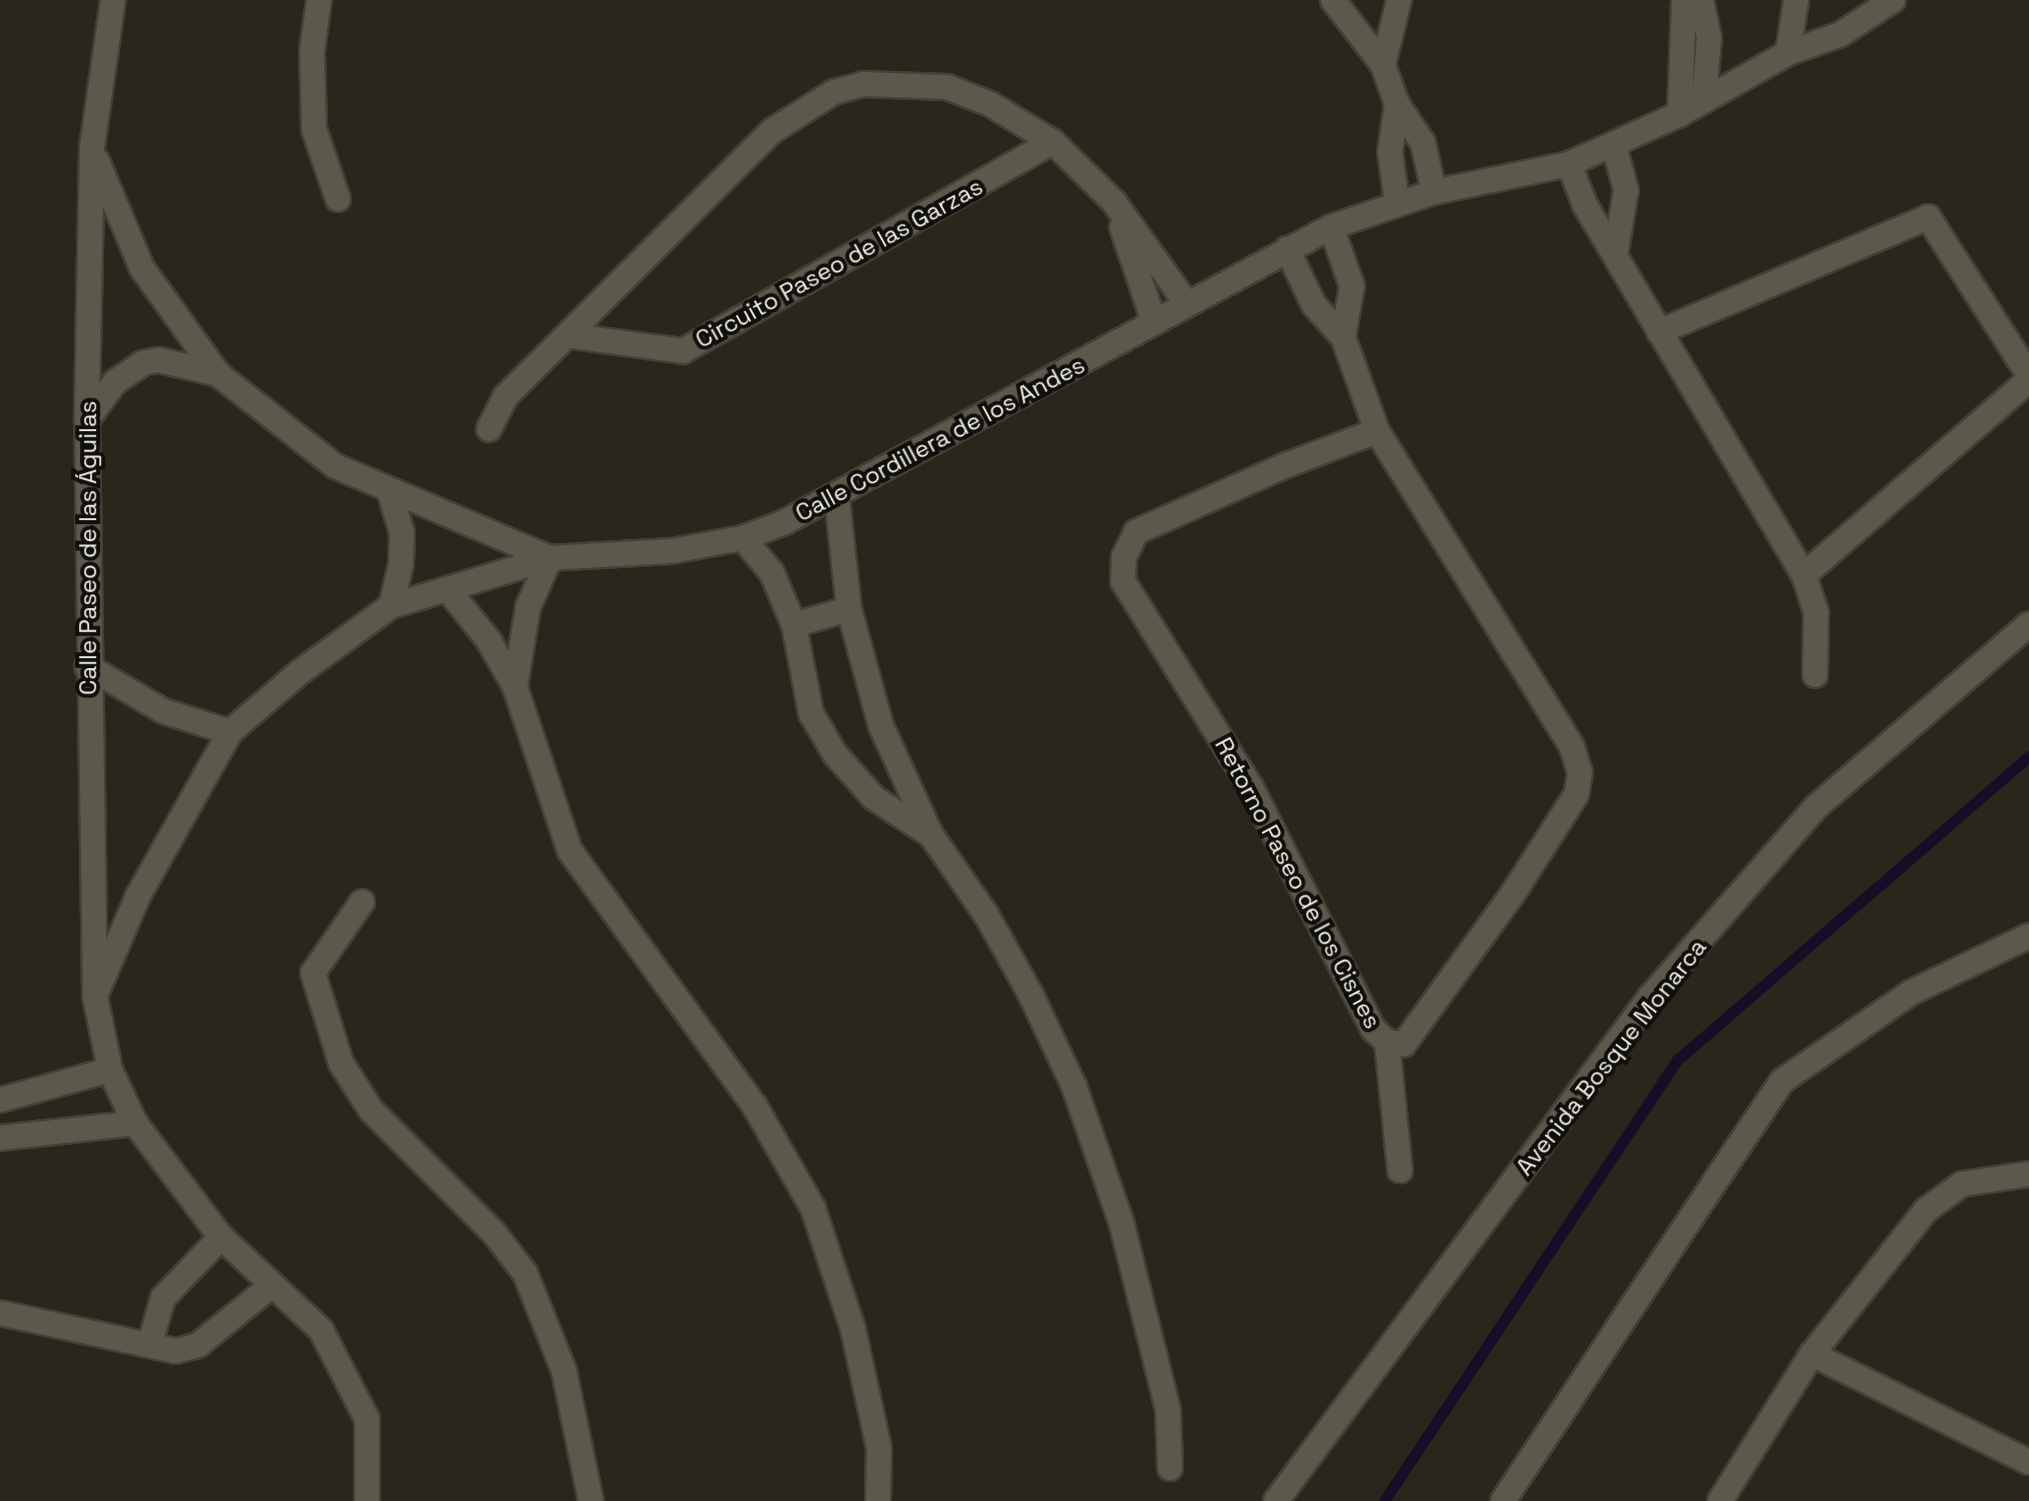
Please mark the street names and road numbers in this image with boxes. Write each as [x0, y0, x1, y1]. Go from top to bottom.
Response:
street label: Circuito Paseo de las Garzas [690, 172, 988, 354]
street label: Calle Cordillera de los Andes [790, 350, 1090, 528]
street label: Calle Paseo de las Águilas [74, 401, 102, 695]
street label: Retorno Paseo de los Cisnes [1209, 732, 1387, 1034]
street label: Avenida Bosque Monarca [1510, 933, 1712, 1181]

